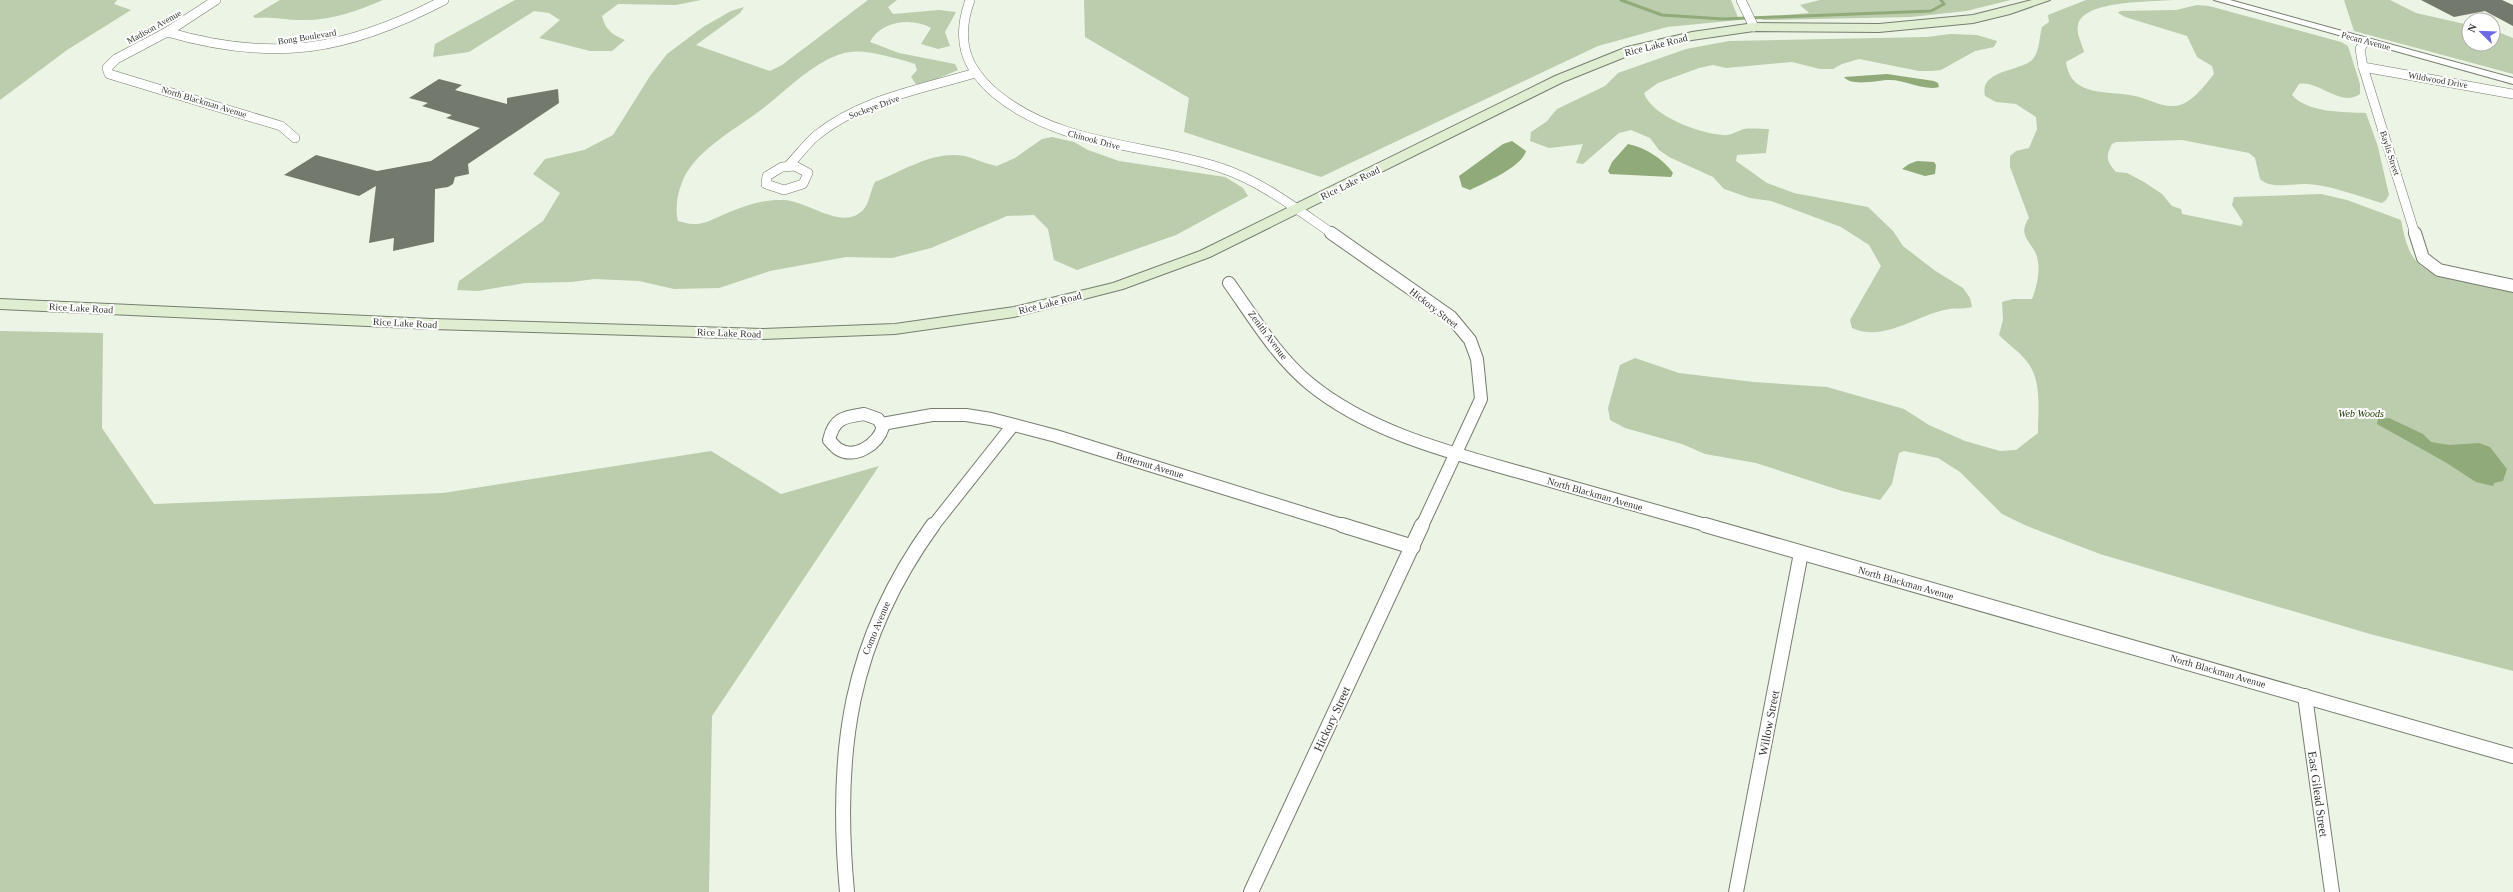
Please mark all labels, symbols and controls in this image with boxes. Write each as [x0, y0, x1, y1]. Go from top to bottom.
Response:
street label: Madison Avenue [125, 8, 183, 46]
north arrow [2461, 12, 2501, 52]
text: N [2465, 22, 2479, 34]
street label: Bong Boulevard [277, 27, 338, 47]
street label: Pecan Avenue [2340, 30, 2392, 52]
street label: Rice Lake Road [1623, 32, 1689, 58]
street label: Wildwood Drive [2407, 70, 2469, 90]
street label: North Blackman Avenue [160, 84, 248, 120]
street label: Sockeye Drive [847, 93, 901, 121]
street label: Chinook Drive [1067, 128, 1121, 152]
street label: Baylis Street [2378, 129, 2402, 177]
street label: Rice Lake Road [1319, 164, 1381, 202]
street label: Hickory Street [1408, 286, 1461, 331]
street label: Rice Lake Road [1017, 290, 1083, 316]
street label: Rice Lake Road [49, 301, 113, 315]
street label: Zenith Avenue [1246, 308, 1290, 362]
street label: Rice Lake Road [373, 316, 437, 330]
street label: Rice Lake Road [697, 326, 761, 340]
park label: Web Woods [2338, 408, 2384, 419]
street label: Butternut Avenue [1115, 449, 1186, 481]
street label: North Blackman Avenue [1546, 475, 1644, 513]
street label: North Blackman Avenue [1857, 564, 1955, 602]
street label: Como Avenue [860, 599, 892, 656]
street label: North Blackman Avenue [2169, 652, 2267, 690]
street label: Hickory Street [1311, 684, 1353, 754]
street label: Willow Street [1756, 688, 1782, 757]
street label: East Gilead Street [2305, 750, 2331, 839]

